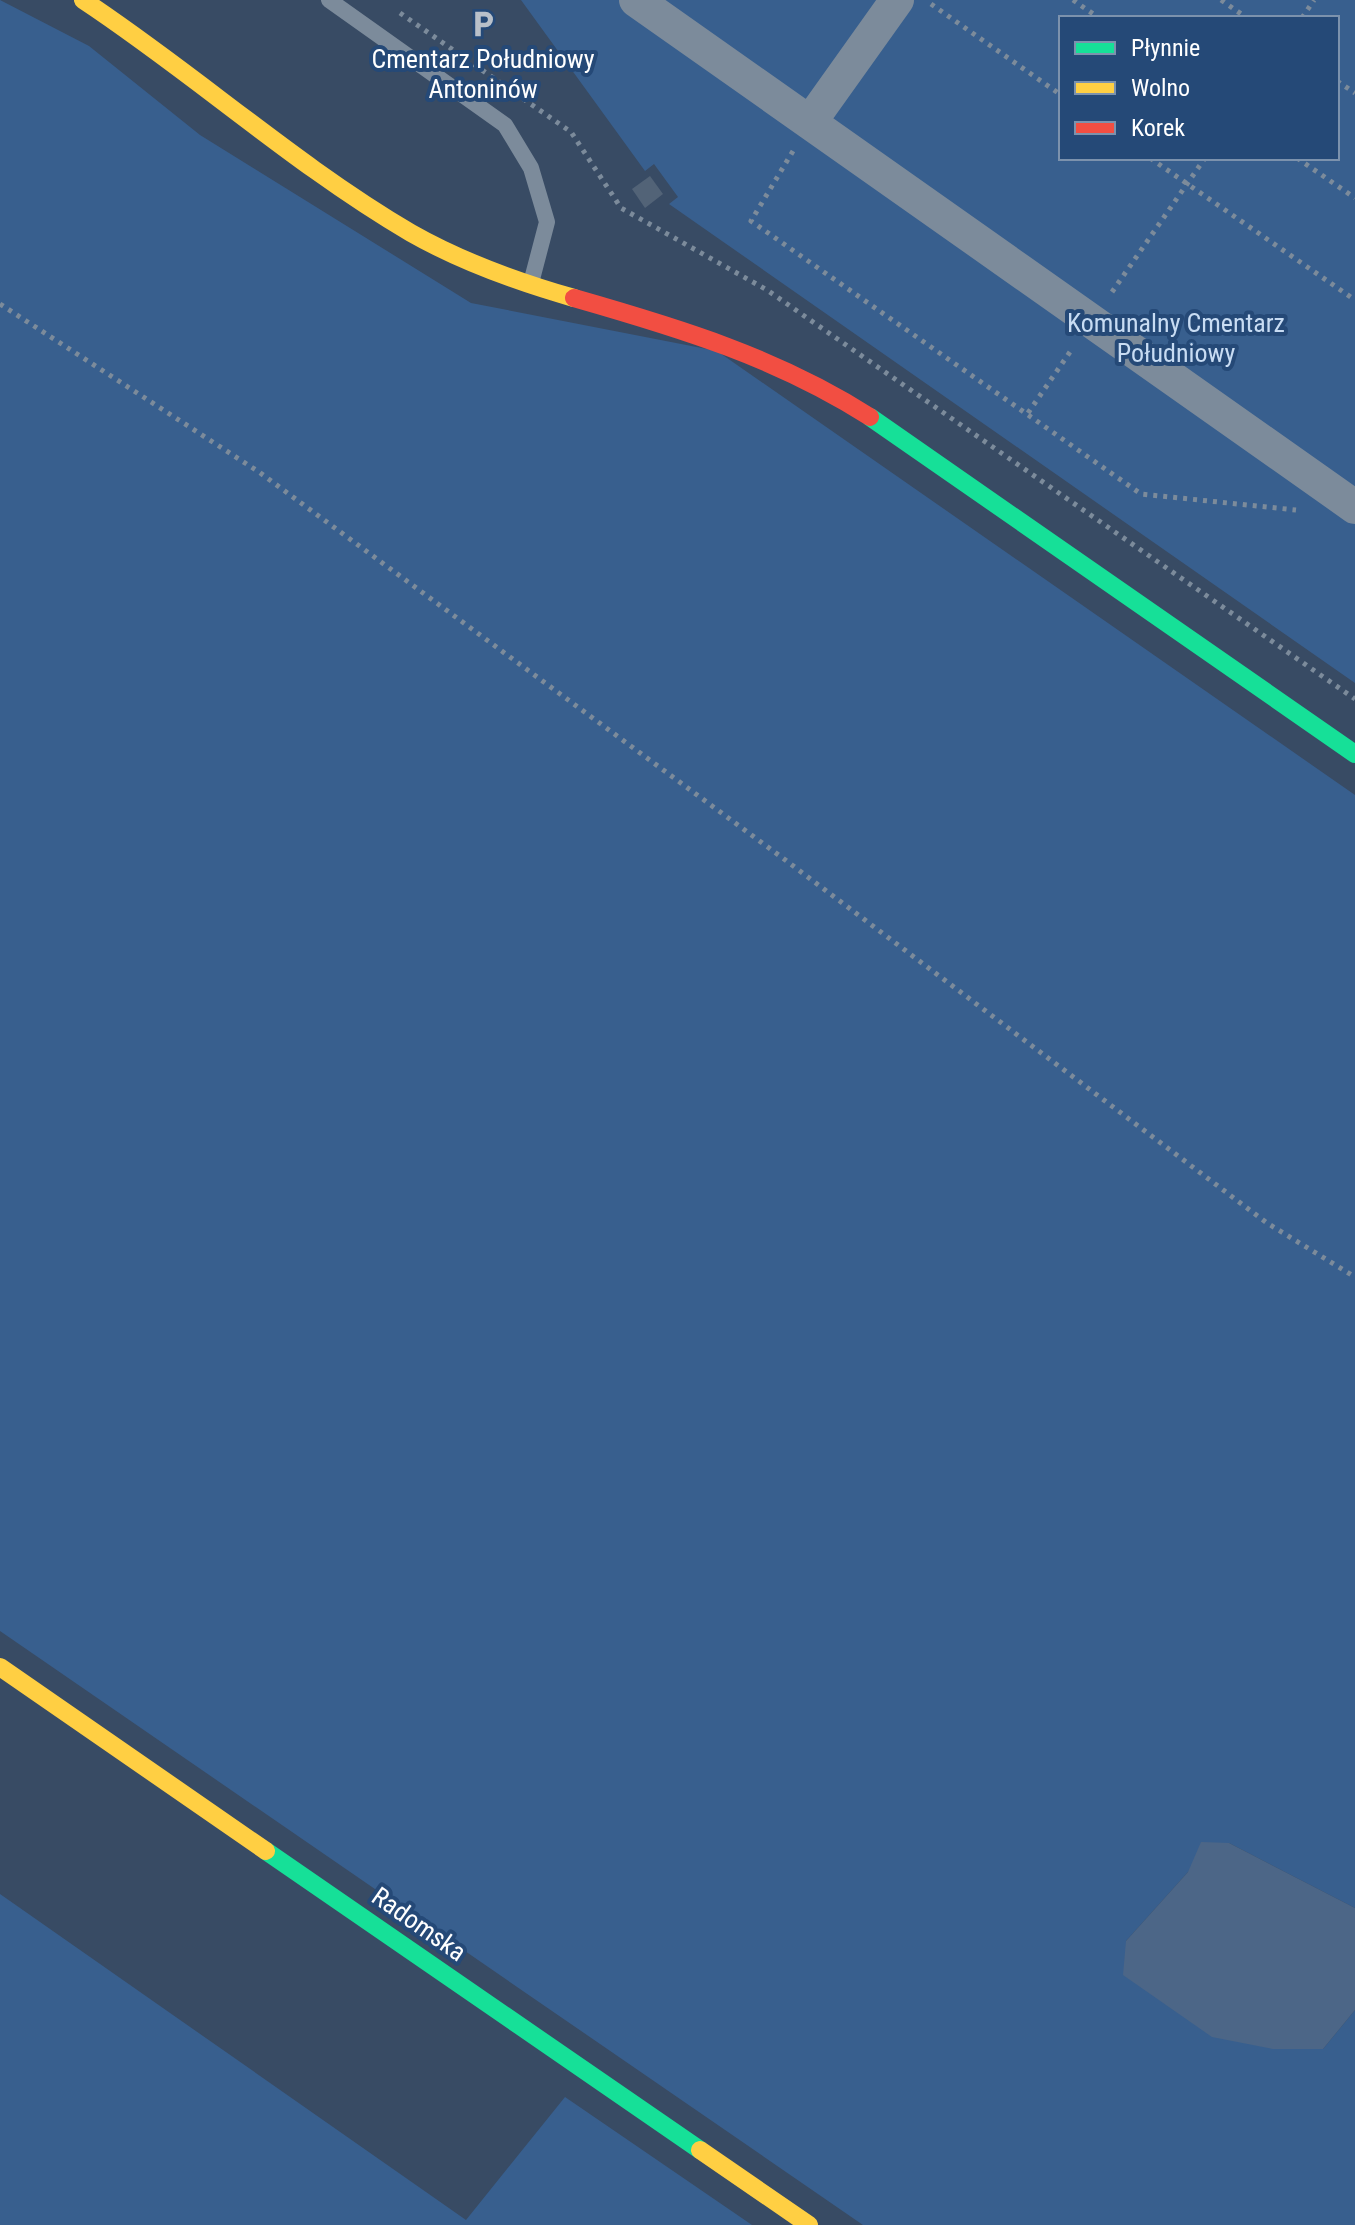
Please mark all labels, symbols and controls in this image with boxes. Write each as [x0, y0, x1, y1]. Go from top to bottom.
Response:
parking icon: Cmentarz Południowy Antoninów [468, 9, 498, 39]
legend [1059, 16, 1339, 160]
text: Płynnie [1131, 34, 1200, 62]
place label: Cmentarz Południowy Antoninów [371, 44, 595, 104]
text: Wolno [1131, 74, 1190, 102]
text: Korek [1131, 114, 1185, 142]
park label: Komunalny Cmentarz Południowy [1067, 308, 1285, 368]
street label: Radomska [366, 1881, 472, 1967]

